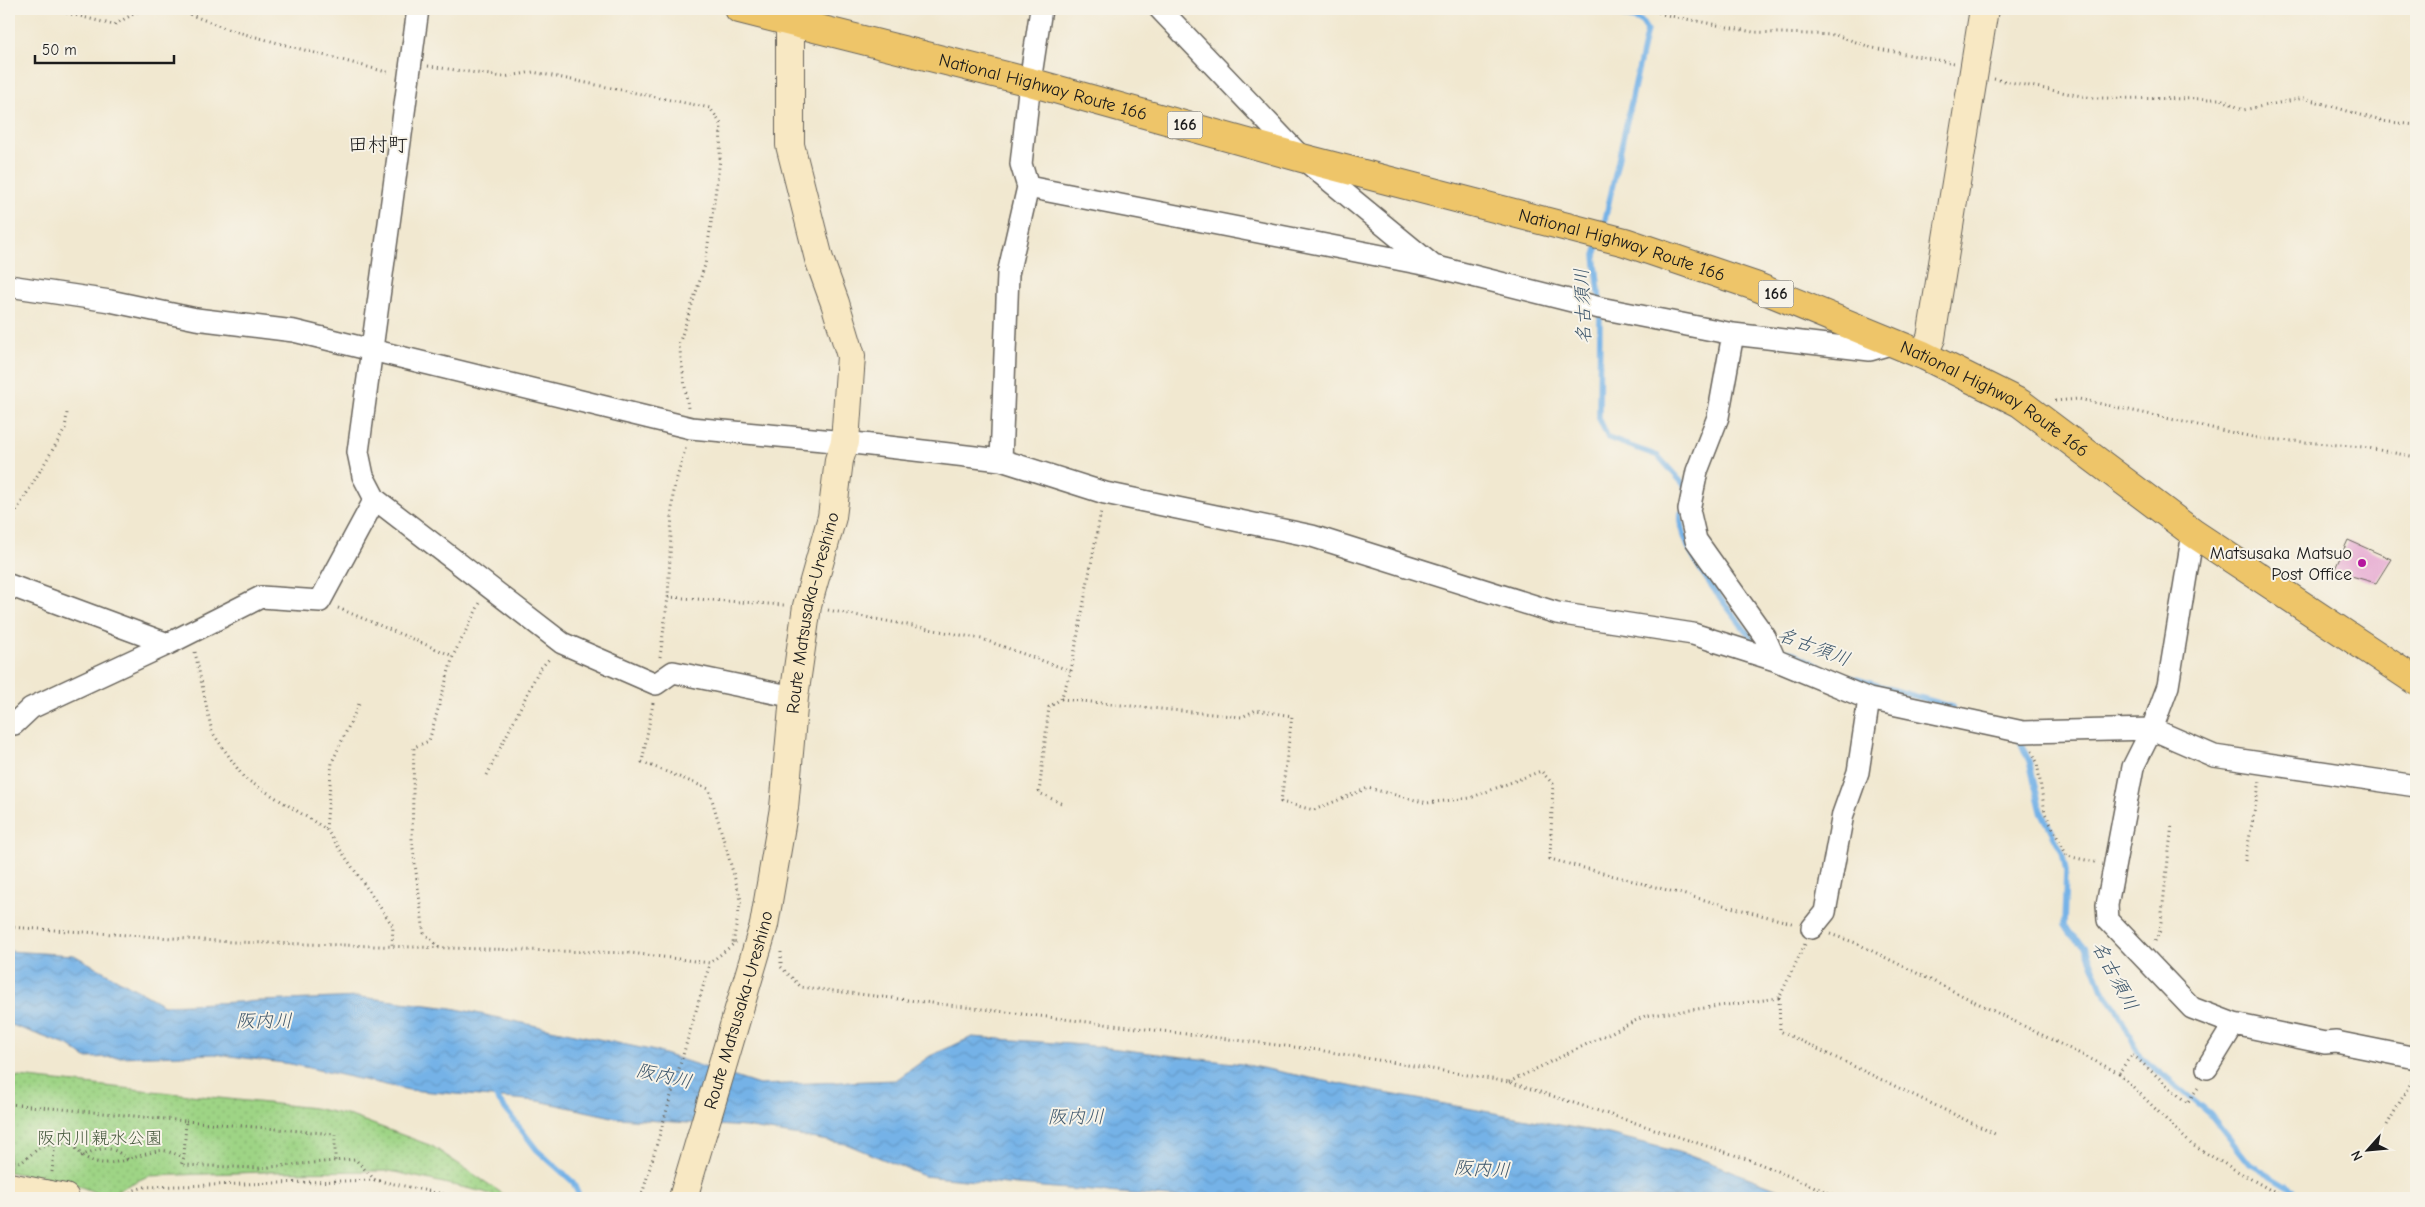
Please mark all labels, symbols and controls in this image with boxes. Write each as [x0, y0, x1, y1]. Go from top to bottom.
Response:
scale bar [35, 32, 174, 64]
text: 50 m [42, 41, 77, 59]
street label: National Highway Route 166 [937, 49, 1150, 125]
road number: 166 [1168, 112, 1202, 138]
district label: 田村町 [348, 133, 408, 156]
street label: National Highway Route 166 [1516, 204, 1728, 286]
water label: 名古須川 [1571, 268, 1595, 344]
road number: 166 [1758, 280, 1794, 308]
street label: National Highway Route 166 [1897, 336, 2093, 461]
street label: Route Matsusaka-Ureshino [782, 510, 843, 715]
place label: Matsusaka Matsuo Post Office [2210, 543, 2352, 585]
marker: Matsusaka Matsuo Post Office [2356, 557, 2368, 569]
water label: 名古須川 [1775, 623, 1853, 671]
street label: Route Matsusaka-Ureshino [699, 909, 777, 1112]
water label: 名古須川 [2087, 937, 2143, 1015]
water label: 阪内川 [235, 1010, 293, 1032]
water label: 阪内川 [634, 1059, 694, 1093]
water label: 阪内川 [1047, 1106, 1105, 1128]
north arrow [2342, 1124, 2392, 1174]
park label: 阪内川親水公園 [37, 1128, 163, 1149]
text: N [2347, 1148, 2367, 1164]
water label: 阪内川 [1453, 1157, 1511, 1181]

